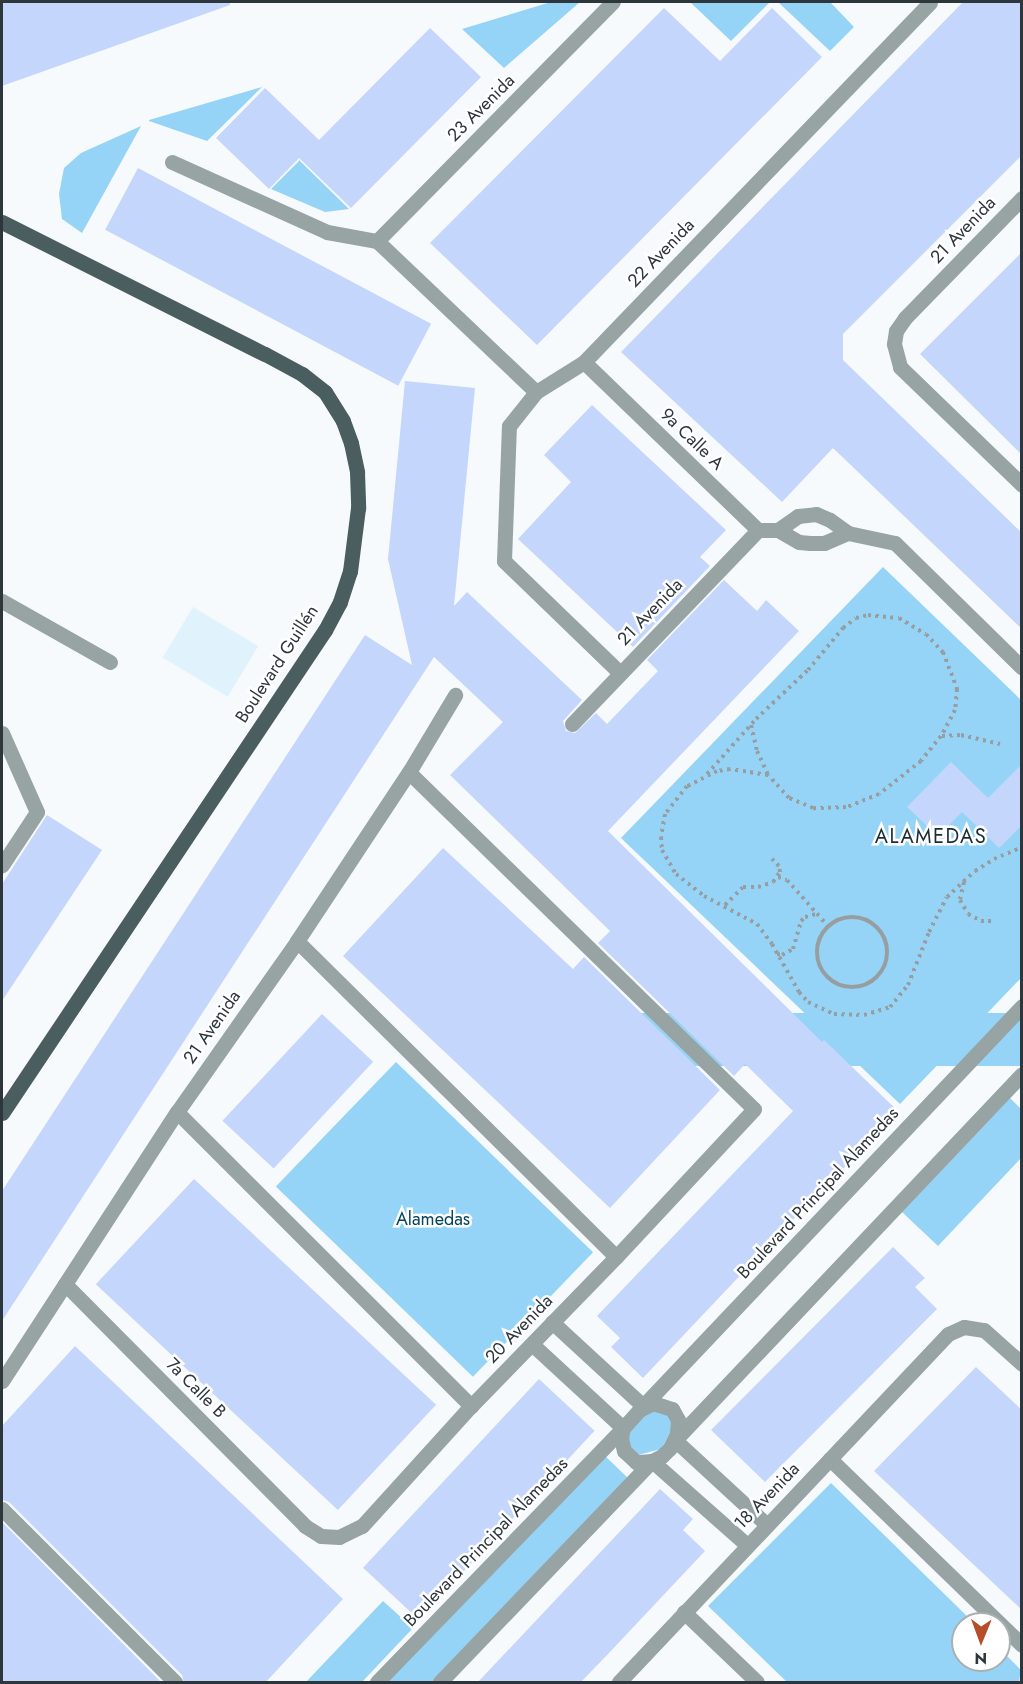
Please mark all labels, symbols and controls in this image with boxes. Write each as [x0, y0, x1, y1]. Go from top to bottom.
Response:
street label: 23 Avenida [443, 70, 519, 146]
street label: 21 Avenida [926, 192, 1000, 268]
street label: 22 Avenida [623, 214, 699, 292]
street label: 9a Calle A [656, 404, 728, 474]
street label: 21 Avenida [613, 574, 687, 650]
street label: Boulevard Guillén [231, 601, 323, 727]
district label: ALAMEDAS [875, 824, 987, 848]
street label: 21 Avenida [179, 986, 245, 1068]
street label: Boulevard Principal Alamedas [733, 1103, 903, 1283]
park label: Alamedas [396, 1208, 470, 1230]
street label: 20 Avenida [481, 1290, 557, 1368]
street label: 7a Calle B [162, 1354, 230, 1422]
street label: Boulevard Principal Alamedas [400, 1453, 572, 1631]
street label: 18 Avenida [730, 1458, 804, 1534]
north arrow [951, 1612, 1011, 1672]
text: N [974, 1647, 987, 1670]

